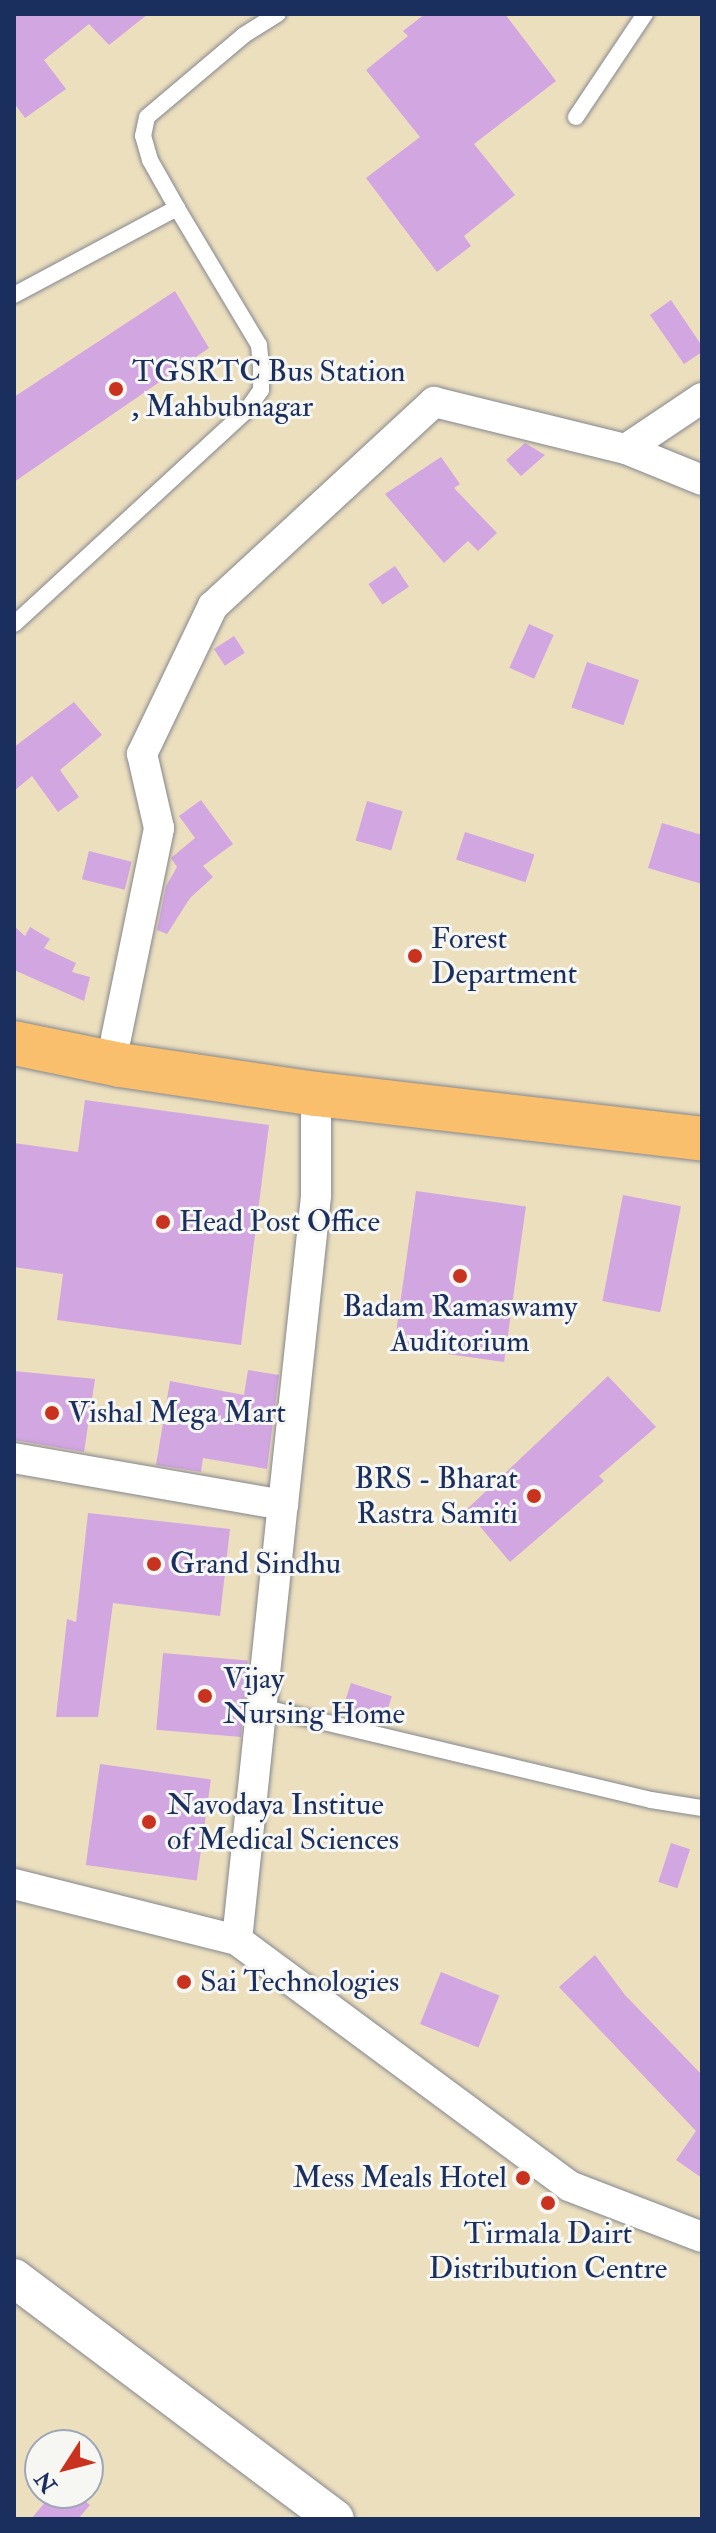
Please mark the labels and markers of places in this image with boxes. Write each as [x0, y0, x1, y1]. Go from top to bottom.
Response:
place label: TGSRTC Bus Station , Mahbubnagar [132, 354, 406, 424]
marker: TGSRTC Bus Station , Mahbubnagar [107, 380, 125, 398]
place label: Forest Department [431, 921, 577, 992]
marker: Forest Department [406, 947, 424, 965]
place label: Head Post Office [179, 1204, 380, 1240]
marker: Head Post Office [154, 1213, 172, 1231]
marker: Badam Ramaswamy Auditorium [451, 1267, 469, 1285]
place label: Badam Ramaswamy Auditorium [342, 1289, 578, 1360]
place label: Vishal Mega Mart [68, 1395, 286, 1431]
marker: Vishal Mega Mart [43, 1404, 61, 1422]
place label: BRS - Bharat Rastra Samiti [354, 1461, 518, 1532]
marker: BRS - Bharat Rastra Samiti [525, 1487, 543, 1505]
place label: Grand Sindhu [170, 1546, 341, 1582]
marker: Grand Sindhu [145, 1555, 163, 1573]
place label: Vijay Nursing Home [223, 1661, 405, 1732]
marker: Vijay Nursing Home [194, 1685, 216, 1707]
place label: Navodaya Institue of Medical Sciences [167, 1787, 399, 1858]
marker: Navodaya Institue of Medical Sciences [138, 1811, 160, 1833]
place label: Sai Technologies [200, 1964, 399, 2000]
marker: Sai Technologies [175, 1973, 193, 1991]
place label: Mess Meals Hotel [293, 2160, 507, 2196]
marker: Mess Meals Hotel [514, 2169, 532, 2187]
marker: Tirmala Dairt Distribution Centre [539, 2194, 557, 2212]
place label: Tirmala Dairt Distribution Centre [429, 2216, 667, 2286]

